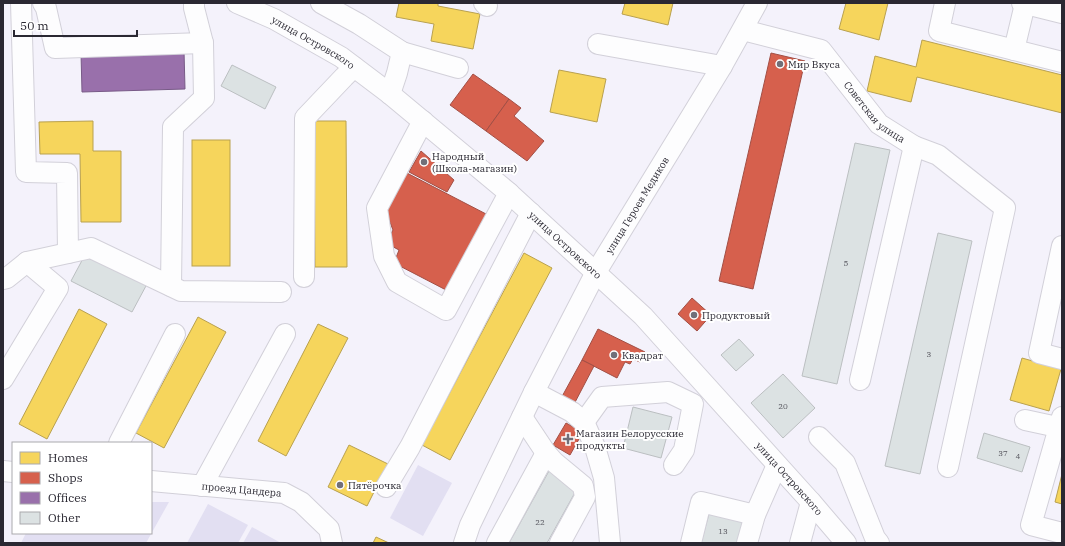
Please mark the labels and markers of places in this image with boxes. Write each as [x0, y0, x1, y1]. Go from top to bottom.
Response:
place label: Мир Вкуса [788, 58, 841, 71]
marker: Мир Вкуса [775, 59, 785, 69]
place label: Народный (Школа-магазин) [432, 150, 517, 175]
marker: Народный (Школа-магазин) [419, 157, 429, 167]
place label: Продуктовый [702, 309, 770, 322]
marker: Продуктовый [689, 310, 699, 320]
place label: Квадрат [622, 349, 663, 362]
marker: Квадрат [609, 350, 619, 360]
place label: Магазин Белорусские продукты [576, 427, 684, 452]
marker: Магазин Белорусские продукты [563, 434, 573, 444]
place label: Пятёрочка [348, 479, 402, 492]
marker: Пятёрочка [335, 480, 345, 490]

